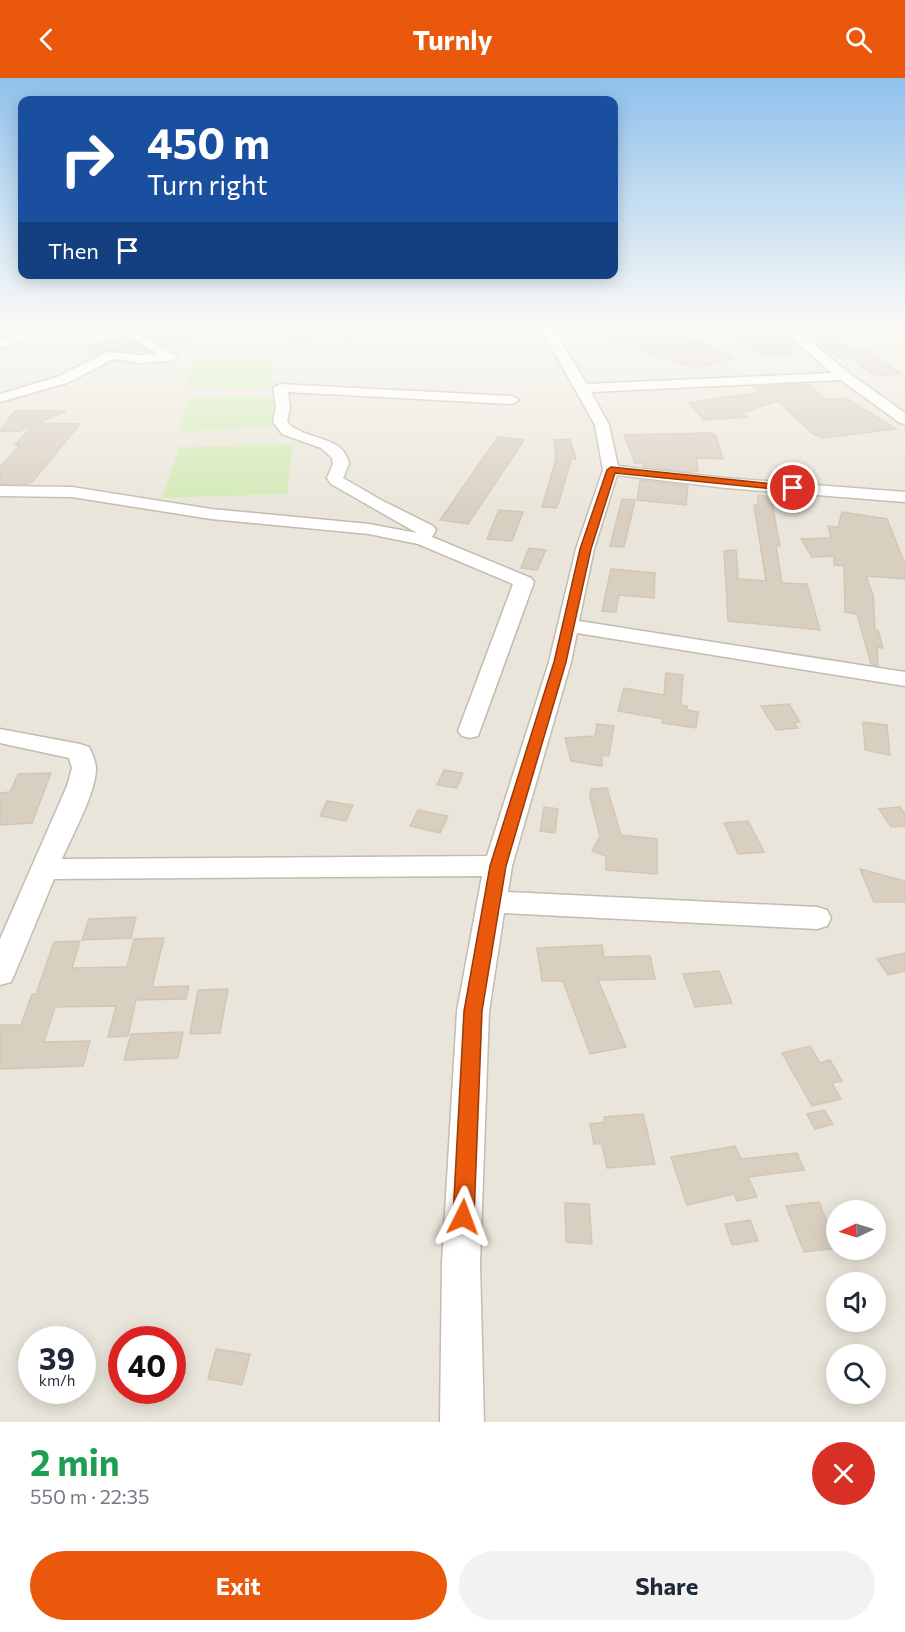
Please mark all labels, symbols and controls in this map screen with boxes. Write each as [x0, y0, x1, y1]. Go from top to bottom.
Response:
icon: back [30, 23, 63, 56]
text: Turnly [412, 23, 493, 56]
icon: search [842, 23, 875, 56]
text: 450 m [147, 116, 270, 168]
icon: right [48, 120, 126, 198]
text: Turn right [147, 168, 267, 201]
icon: arrive [111, 234, 144, 267]
text: Then [48, 237, 99, 264]
pin [767, 462, 818, 513]
icon: arrive [776, 471, 809, 504]
position arrow [431, 1185, 495, 1249]
north arrow [826, 1200, 886, 1260]
map controls [826, 1200, 886, 1404]
button: sound [826, 1272, 886, 1332]
speed limit sign: 40 [108, 1326, 186, 1404]
text: 39 [39, 1339, 75, 1376]
button: search [826, 1344, 886, 1404]
text: km/h [39, 1371, 75, 1389]
text: 2 min [30, 1439, 120, 1483]
button: close [812, 1442, 875, 1505]
text: 550 m · 22:35 [30, 1484, 150, 1508]
button: Exit [30, 1551, 447, 1620]
button: Share [459, 1551, 875, 1620]

